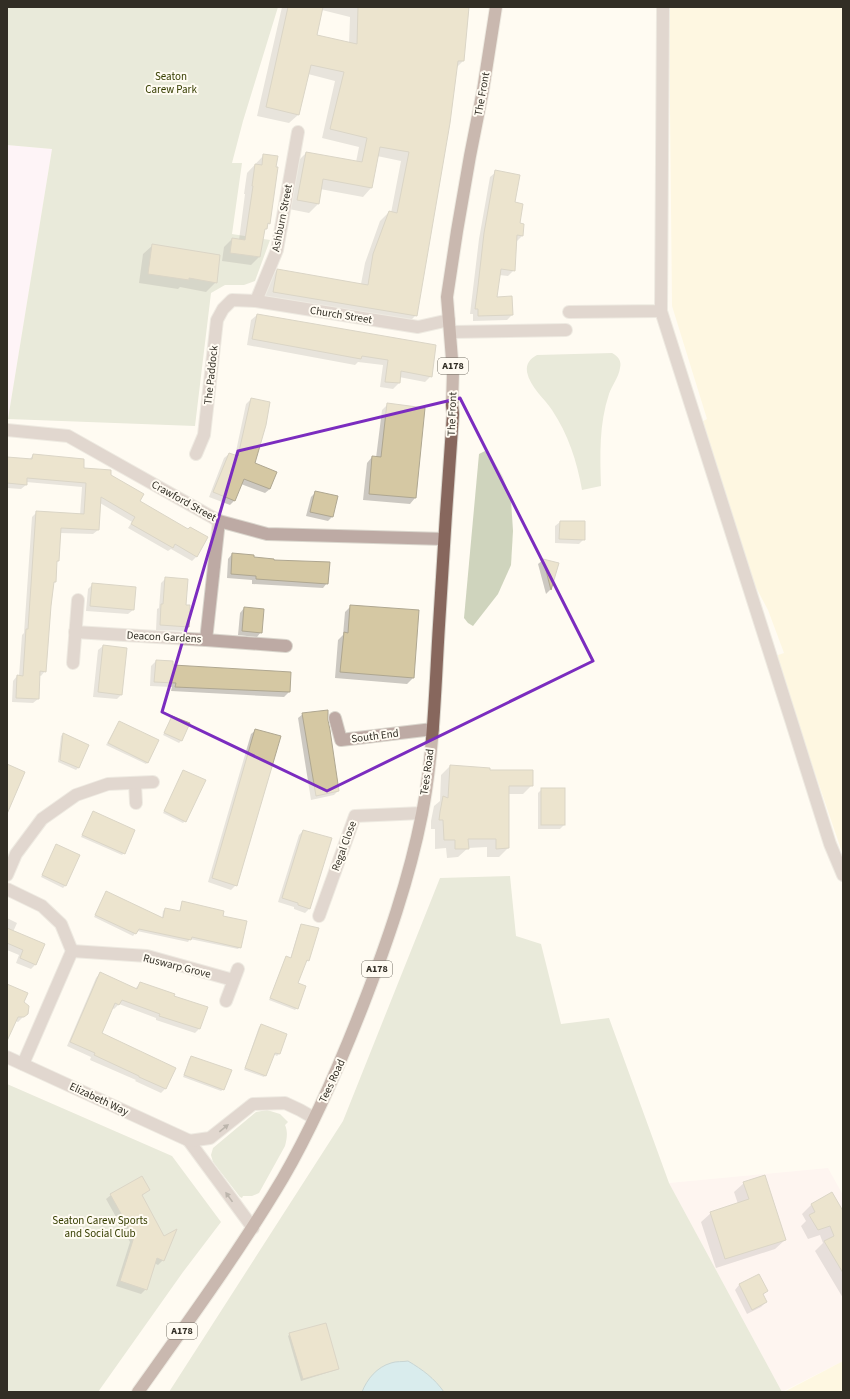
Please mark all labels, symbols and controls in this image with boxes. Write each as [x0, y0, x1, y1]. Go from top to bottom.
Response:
park label: Seaton Carew Park [145, 69, 197, 97]
street label: The Front [471, 71, 493, 117]
street label: Ashburn Street [268, 183, 296, 253]
street label: Church Street [309, 303, 373, 327]
street label: The Paddock [200, 344, 222, 405]
road number: A178 [438, 358, 468, 374]
street label: The Front [444, 391, 460, 436]
street label: Crawford Street [149, 477, 219, 525]
street label: Deacon Gardens [126, 628, 202, 646]
street label: South End [350, 726, 400, 746]
street label: Tees Road [416, 748, 438, 796]
street label: Regal Close [328, 818, 360, 873]
street label: Ruswarp Grove [142, 950, 213, 982]
road number: A178 [362, 961, 392, 977]
street label: Tees Road [315, 1057, 349, 1105]
street label: Elizabeth Way [67, 1079, 131, 1119]
one-way arrow [218, 1123, 229, 1132]
one-way arrow [225, 1191, 234, 1202]
park label: Seaton Carew Sports and Social Club [52, 1213, 148, 1241]
road number: A178 [167, 1323, 197, 1339]

